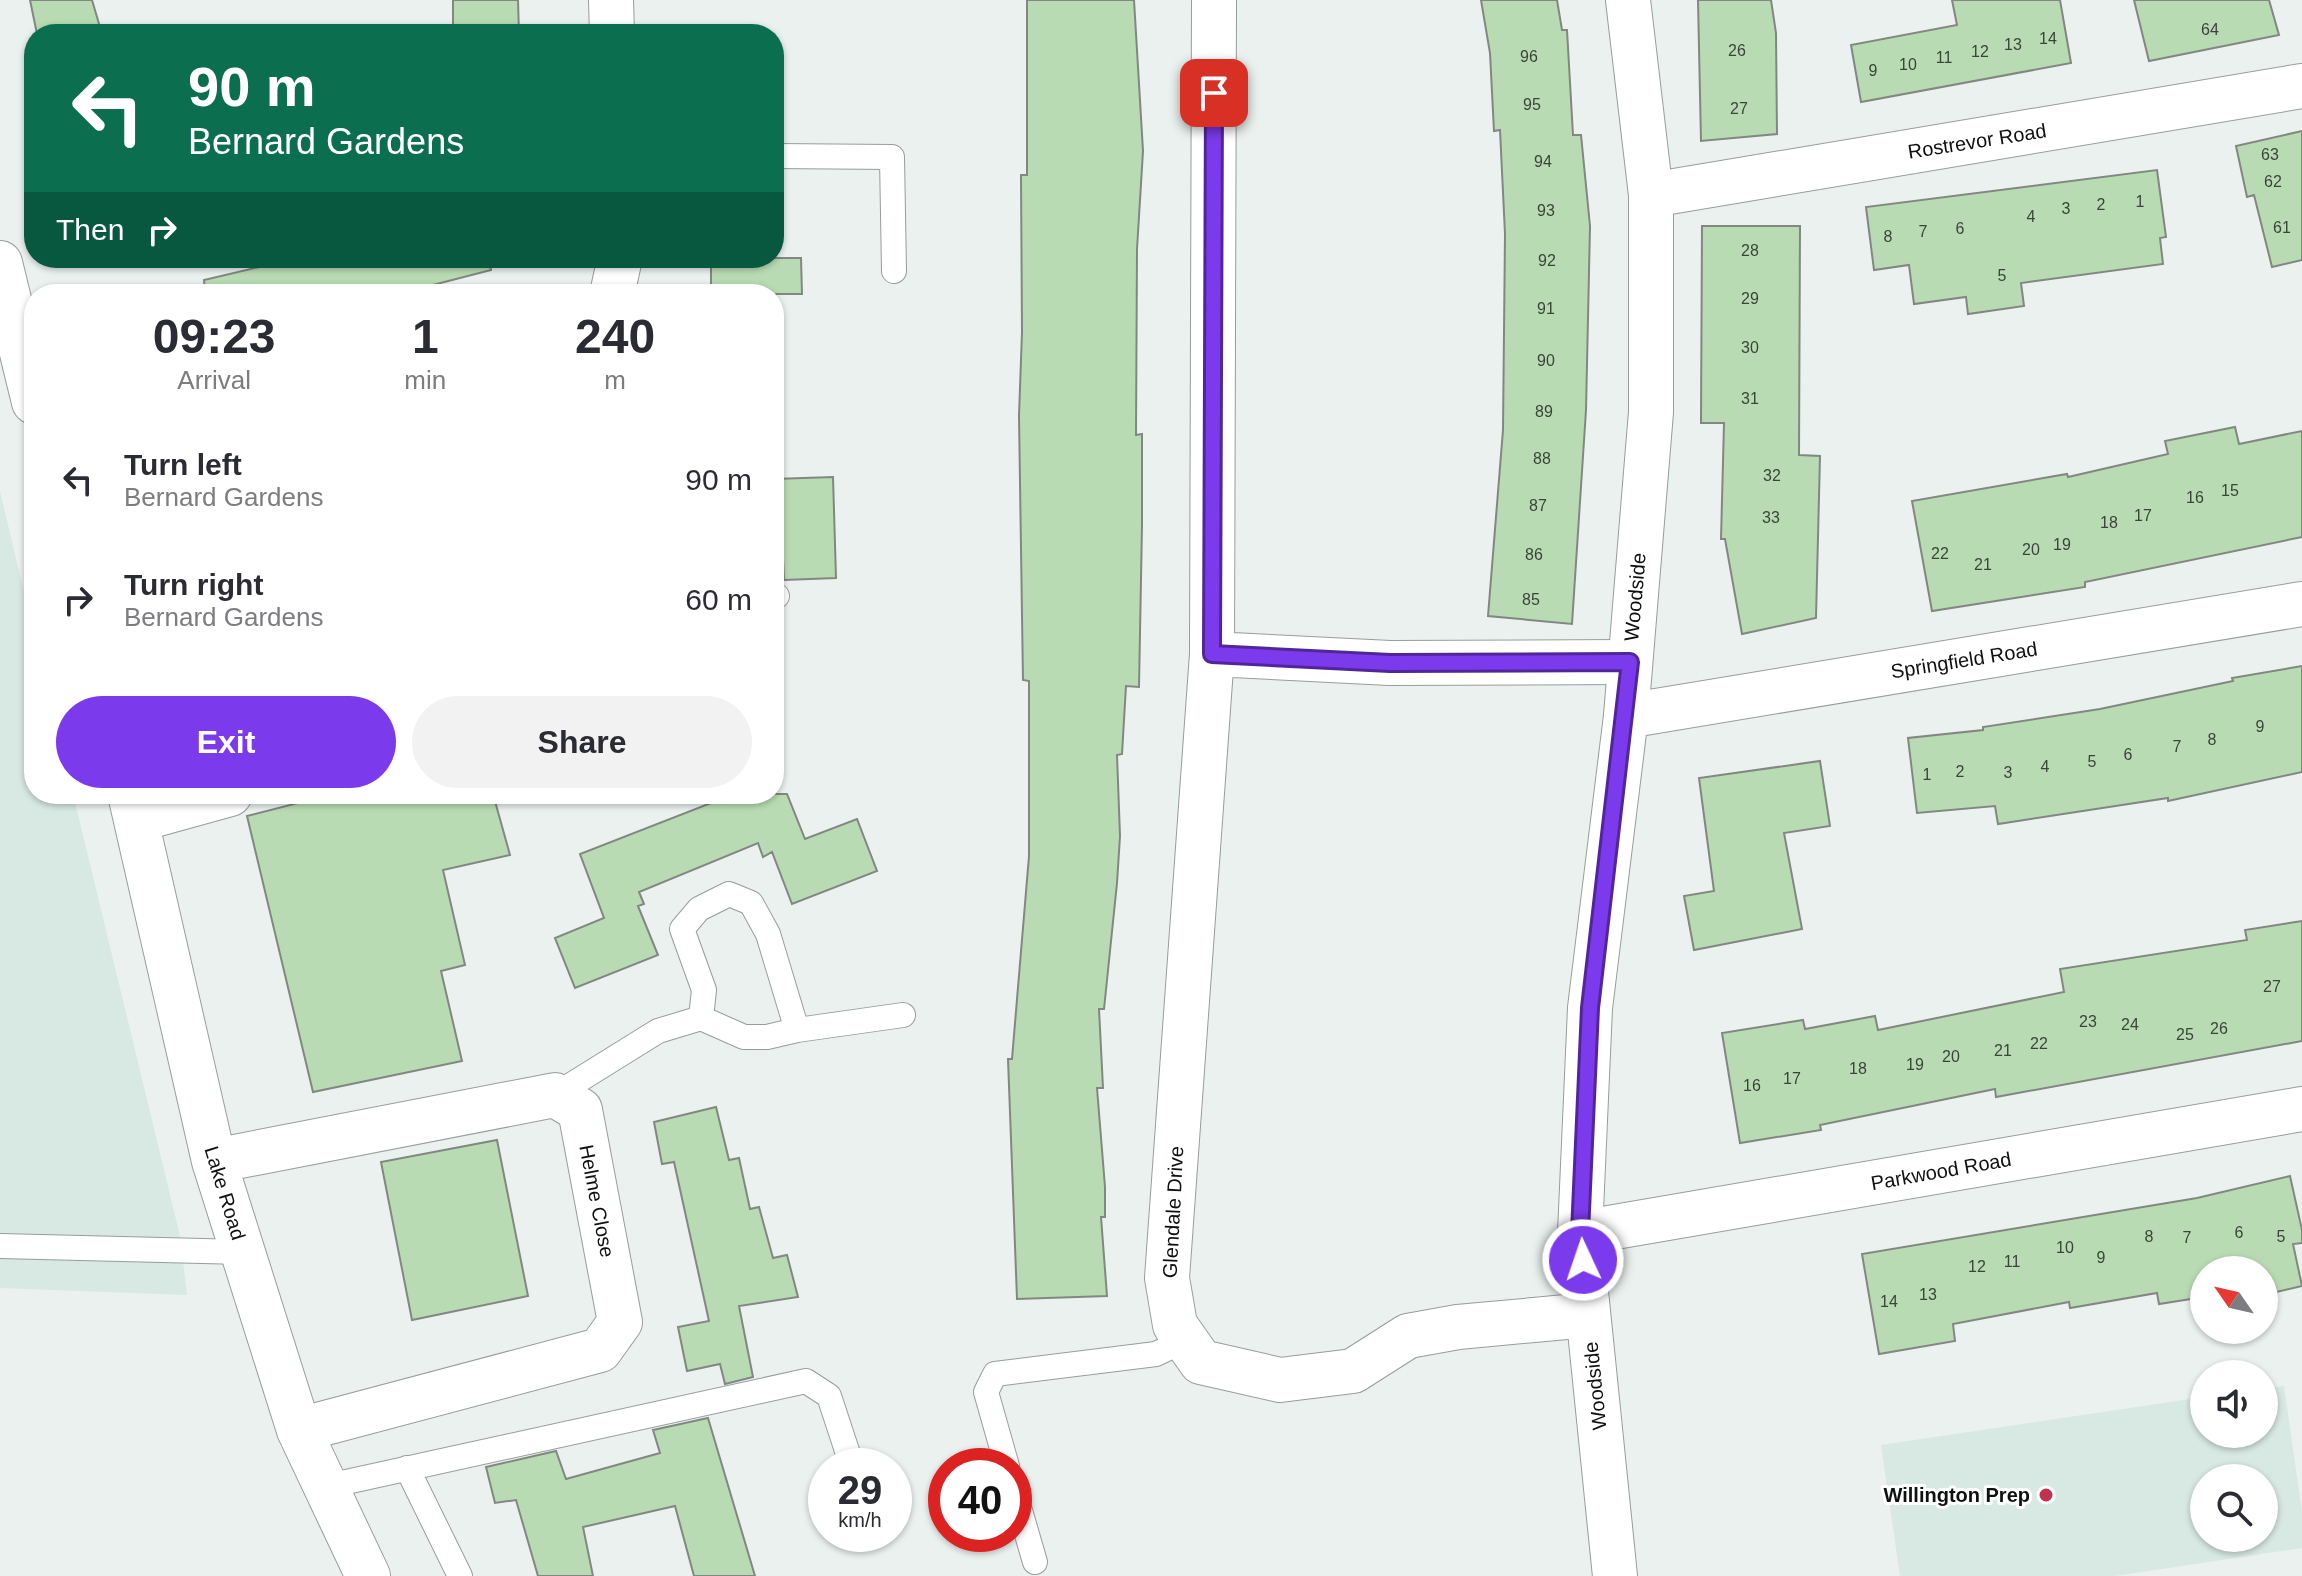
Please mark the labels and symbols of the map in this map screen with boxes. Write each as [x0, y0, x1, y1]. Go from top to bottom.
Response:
house number: 64 [2201, 21, 2219, 38]
house number: 14 [2039, 30, 2057, 47]
house number: 13 [2004, 36, 2022, 53]
house number: 26 [1728, 42, 1746, 59]
house number: 12 [1971, 43, 1989, 60]
house number: 96 [1520, 48, 1538, 65]
house number: 11 [1936, 49, 1952, 66]
house number: 10 [1899, 56, 1917, 73]
pin [1180, 59, 1248, 127]
house number: 9 [1869, 62, 1878, 79]
house number: 95 [1523, 96, 1541, 113]
house number: 27 [1730, 100, 1748, 117]
street label: Rostrevor Road [1906, 119, 2048, 163]
house number: 63 [2261, 146, 2279, 163]
house number: 94 [1534, 153, 1552, 170]
house number: 62 [2264, 173, 2282, 190]
house number: 1 [2136, 193, 2145, 210]
house number: 2 [2097, 196, 2106, 213]
house number: 3 [2062, 200, 2071, 217]
house number: 93 [1537, 202, 1555, 219]
house number: 4 [2027, 208, 2036, 225]
house number: 61 [2273, 219, 2291, 236]
house number: 6 [1956, 220, 1965, 237]
house number: 7 [1919, 223, 1928, 240]
house number: 8 [1884, 228, 1893, 245]
house number: 28 [1741, 242, 1759, 259]
house number: 92 [1538, 252, 1556, 269]
house number: 5 [1998, 267, 2007, 284]
house number: 29 [1741, 290, 1759, 307]
house number: 91 [1537, 300, 1555, 317]
house number: 30 [1741, 339, 1759, 356]
house number: 90 [1537, 352, 1555, 369]
house number: 31 [1741, 390, 1759, 407]
house number: 89 [1535, 403, 1553, 420]
house number: 88 [1533, 450, 1551, 467]
house number: 32 [1763, 467, 1781, 484]
house number: 15 [2221, 482, 2239, 499]
house number: 16 [2186, 489, 2204, 506]
house number: 87 [1529, 497, 1547, 514]
house number: 17 [2134, 507, 2152, 524]
house number: 33 [1762, 509, 1780, 526]
house number: 18 [2100, 514, 2118, 531]
house number: 19 [2053, 536, 2071, 553]
house number: 20 [2022, 541, 2040, 558]
house number: 22 [1931, 545, 1949, 562]
house number: 86 [1525, 546, 1543, 563]
street label: Woodside [1620, 552, 1650, 642]
house number: 21 [1974, 556, 1992, 573]
house number: 85 [1522, 591, 1540, 608]
street label: Springfield Road [1889, 638, 2039, 682]
house number: 9 [2256, 718, 2265, 735]
house number: 8 [2208, 731, 2217, 748]
house number: 7 [2173, 738, 2182, 755]
house number: 6 [2124, 746, 2133, 763]
house number: 5 [2088, 753, 2097, 770]
house number: 4 [2041, 758, 2050, 775]
house number: 2 [1956, 763, 1965, 780]
house number: 3 [2004, 764, 2013, 781]
house number: 1 [1923, 766, 1932, 783]
house number: 27 [2263, 978, 2281, 995]
house number: 23 [2079, 1013, 2097, 1030]
house number: 24 [2121, 1016, 2139, 1033]
house number: 26 [2210, 1020, 2228, 1037]
house number: 25 [2176, 1026, 2194, 1043]
house number: 22 [2030, 1035, 2048, 1052]
house number: 21 [1994, 1042, 2012, 1059]
house number: 20 [1942, 1048, 1960, 1065]
house number: 19 [1906, 1056, 1924, 1073]
house number: 18 [1849, 1060, 1867, 1077]
house number: 17 [1783, 1070, 1801, 1087]
house number: 16 [1743, 1077, 1761, 1094]
street label: Helme Close [575, 1143, 619, 1259]
street label: Lake Road [200, 1144, 250, 1242]
street label: Glendale Drive [1159, 1145, 1187, 1279]
street label: Parkwood Road [1869, 1148, 2013, 1194]
position arrow [1541, 1218, 1625, 1302]
house number: 6 [2235, 1224, 2244, 1241]
house number: 8 [2145, 1228, 2154, 1245]
house number: 5 [2277, 1228, 2286, 1245]
house number: 7 [2183, 1229, 2192, 1246]
house number: 10 [2056, 1239, 2074, 1256]
house number: 9 [2097, 1249, 2106, 1266]
house number: 11 [2004, 1253, 2020, 1270]
north arrow [2190, 1256, 2278, 1344]
house number: 12 [1968, 1258, 1986, 1275]
house number: 13 [1919, 1286, 1937, 1303]
house number: 14 [1880, 1293, 1898, 1310]
street label: Woodside [1579, 1341, 1611, 1431]
speed limit sign: 40 [928, 1448, 1032, 1552]
place label: Willington Prep [1884, 1484, 2030, 1506]
marker: Willington Prep [2037, 1486, 2055, 1504]

